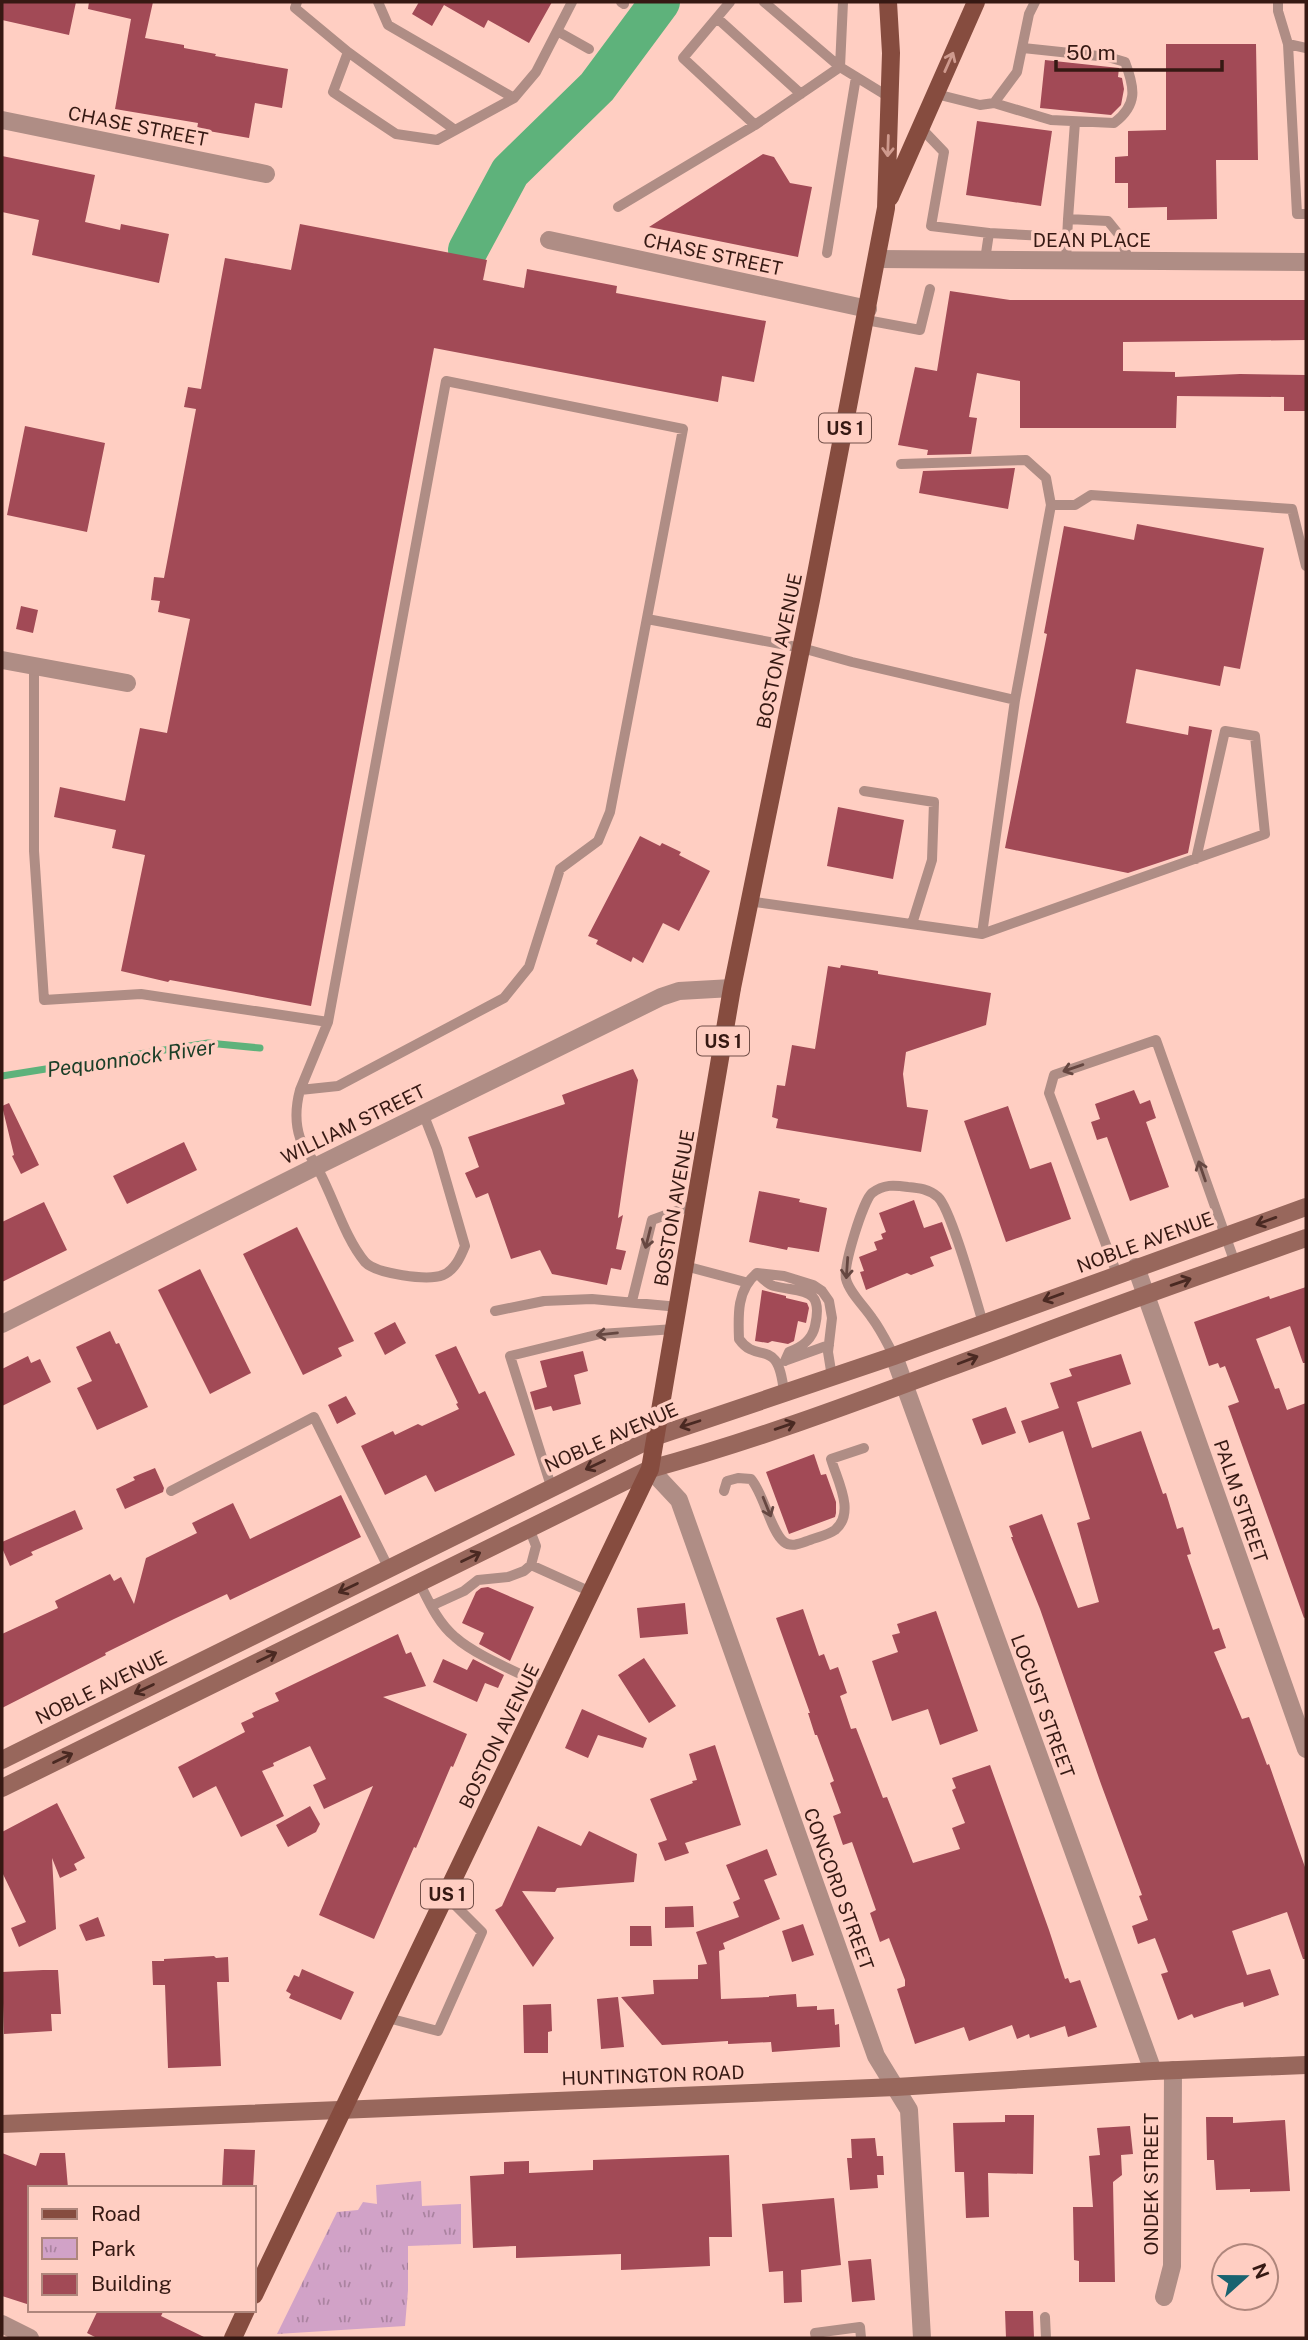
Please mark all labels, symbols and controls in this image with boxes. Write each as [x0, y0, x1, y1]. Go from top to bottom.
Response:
scale bar [1056, 28, 1222, 72]
text: 50 m [1066, 40, 1116, 65]
one-way arrow [943, 52, 956, 74]
street label: CHASE STREET [66, 102, 210, 150]
one-way arrow [881, 134, 894, 157]
street label: CHASE STREET [641, 229, 785, 279]
street label: DEAN PLACE [1033, 229, 1151, 251]
road number: US 1 [819, 414, 871, 442]
street label: BOSTON AVENUE [752, 571, 806, 731]
road number: US 1 [697, 1026, 749, 1056]
water label: Pequonnock River [45, 1034, 218, 1082]
one-way arrow [1062, 1063, 1084, 1075]
street label: WILLIAM STREET [277, 1080, 429, 1168]
street label: BOSTON AVENUE [649, 1128, 699, 1288]
one-way arrow [1195, 1161, 1207, 1183]
street label: NOBLE AVENUE [1074, 1207, 1216, 1277]
one-way arrow [1255, 1216, 1277, 1228]
one-way arrow [641, 1226, 654, 1249]
one-way arrow [840, 1256, 853, 1279]
one-way arrow [1170, 1275, 1192, 1287]
one-way arrow [1042, 1292, 1064, 1305]
one-way arrow [596, 1328, 619, 1341]
one-way arrow [956, 1353, 978, 1366]
street label: NOBLE AVENUE [541, 1398, 681, 1476]
one-way arrow [680, 1419, 702, 1432]
one-way arrow [774, 1419, 796, 1431]
street label: PALM STREET [1210, 1437, 1272, 1565]
one-way arrow [585, 1459, 606, 1472]
one-way arrow [761, 1495, 774, 1517]
one-way arrow [460, 1549, 481, 1563]
one-way arrow [338, 1581, 359, 1595]
street label: LOCUST STREET [1007, 1631, 1079, 1781]
street label: NOBLE AVENUE [32, 1646, 170, 1728]
one-way arrow [256, 1650, 277, 1664]
street label: BOSTON AVENUE [454, 1660, 544, 1812]
one-way arrow [134, 1683, 155, 1697]
one-way arrow [52, 1750, 73, 1764]
street label: CONCORD STREET [799, 1805, 879, 1973]
road number: US 1 [421, 1880, 473, 1908]
street label: HUNTINGTON ROAD [561, 2061, 745, 2089]
street label: ONDEK STREET [1140, 2113, 1162, 2255]
legend [28, 2186, 256, 2312]
text: Road [91, 2201, 141, 2226]
text: Park [91, 2236, 136, 2261]
north arrow [1210, 2242, 1280, 2312]
text: N [1248, 2260, 1274, 2282]
text: Building [91, 2271, 172, 2296]

